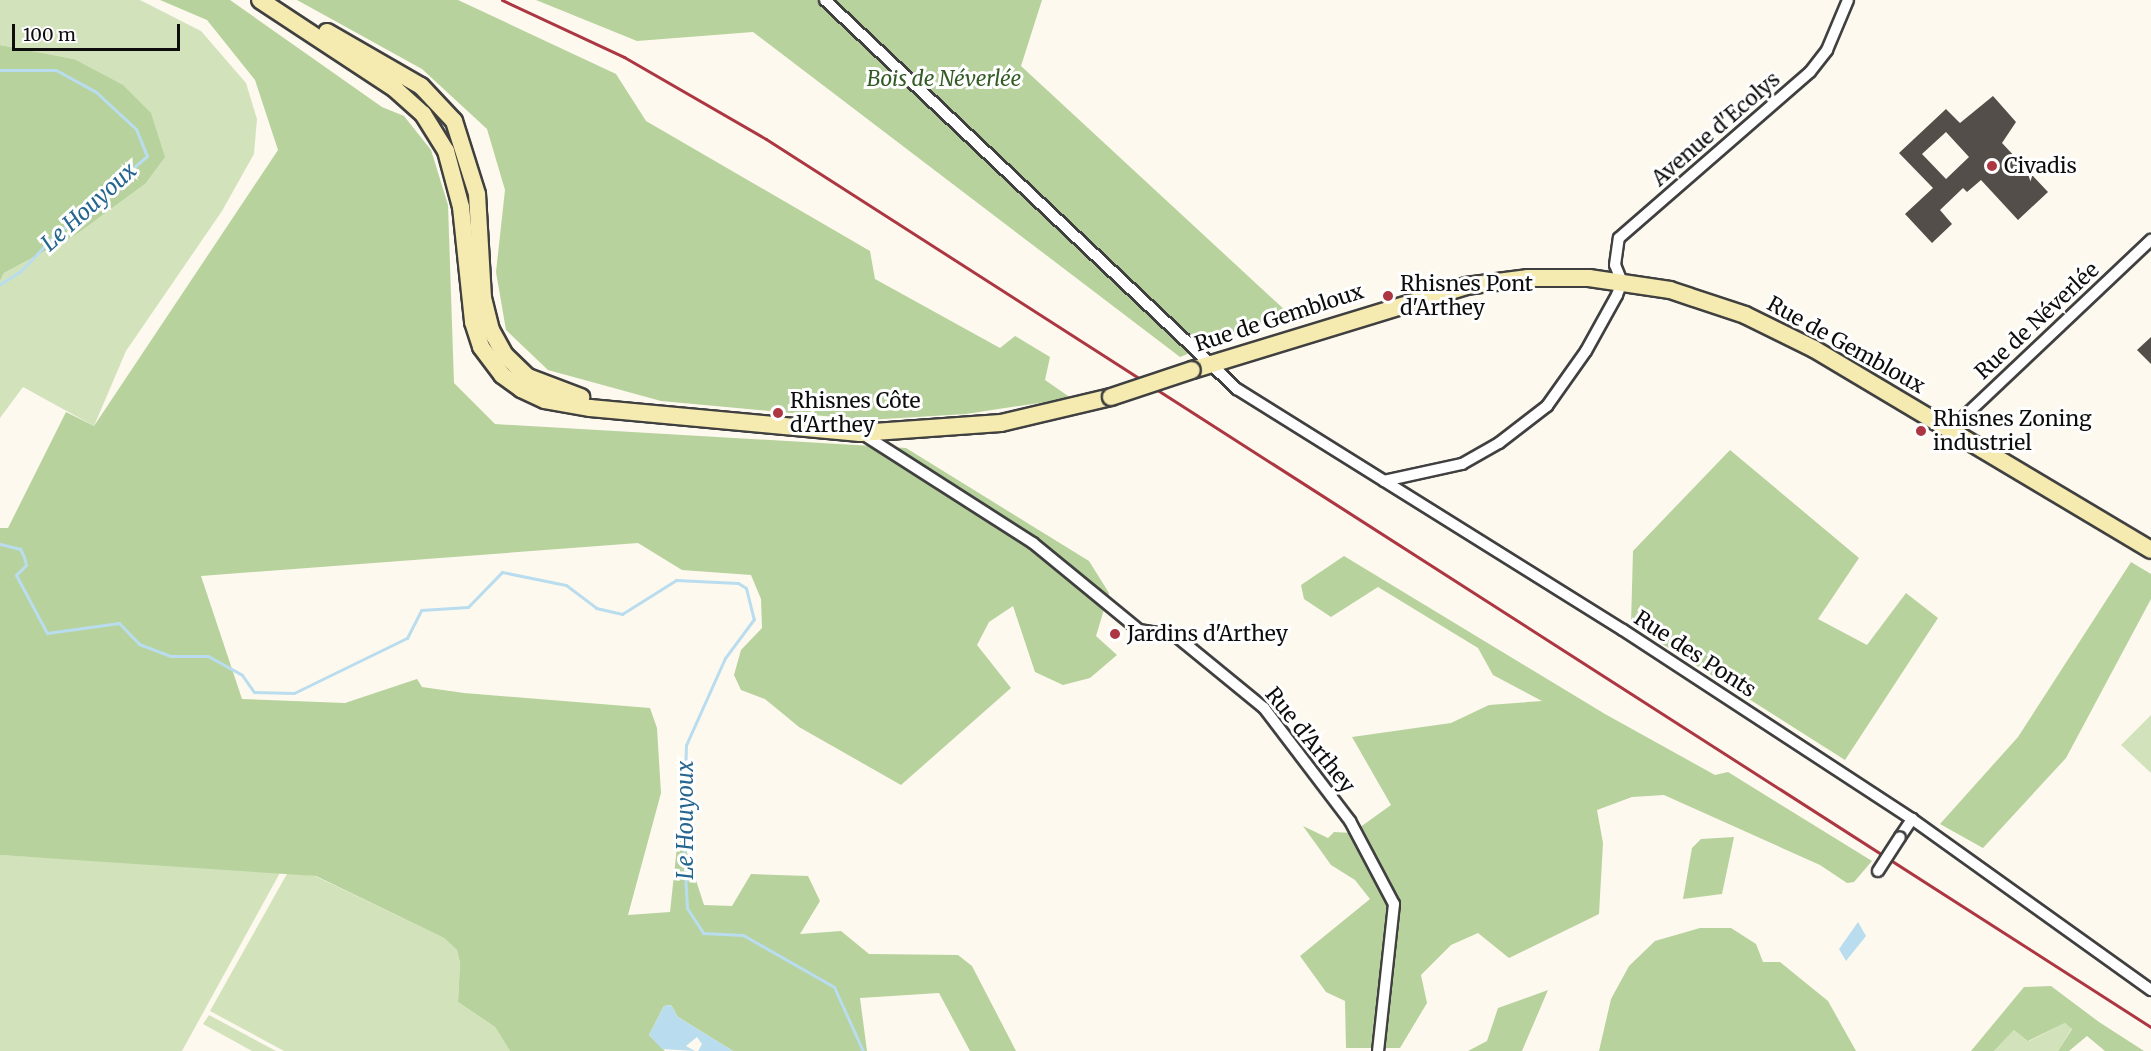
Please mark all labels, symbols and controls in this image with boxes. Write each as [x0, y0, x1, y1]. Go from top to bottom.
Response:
scale bar [15, 12, 183, 50]
text: 100 m [23, 23, 76, 46]
park label: Bois de Néverlée [867, 66, 1021, 92]
street label: Avenue d'Ecolys [1647, 67, 1785, 191]
place label: Civadis [2004, 153, 2077, 179]
water label: Le Houyoux [36, 157, 142, 257]
marker: Civadis [1985, 159, 1999, 173]
street label: Rue de Néverlée [1970, 257, 2104, 385]
place label: Rhisnes Pont d'Arthey [1400, 271, 1533, 321]
street label: Rue de Gembloux [1191, 279, 1367, 357]
marker: Rhisnes Pont d'Arthey [1381, 289, 1395, 303]
street label: Rue de Gembloux [1763, 291, 1929, 399]
place label: Rhisnes Côte d'Arthey [790, 388, 920, 438]
marker: Rhisnes Côte d'Arthey [771, 406, 785, 420]
place label: Rhisnes Zoning industriel [1933, 406, 2092, 456]
marker: Rhisnes Zoning industriel [1914, 424, 1928, 438]
street label: Rue des Ponts [1629, 605, 1761, 703]
place label: Jardins d'Arthey [1127, 621, 1288, 647]
marker: Jardins d'Arthey [1108, 627, 1122, 641]
street label: Rue d'Arthey [1260, 682, 1360, 798]
water label: Le Houyoux [673, 761, 699, 879]

